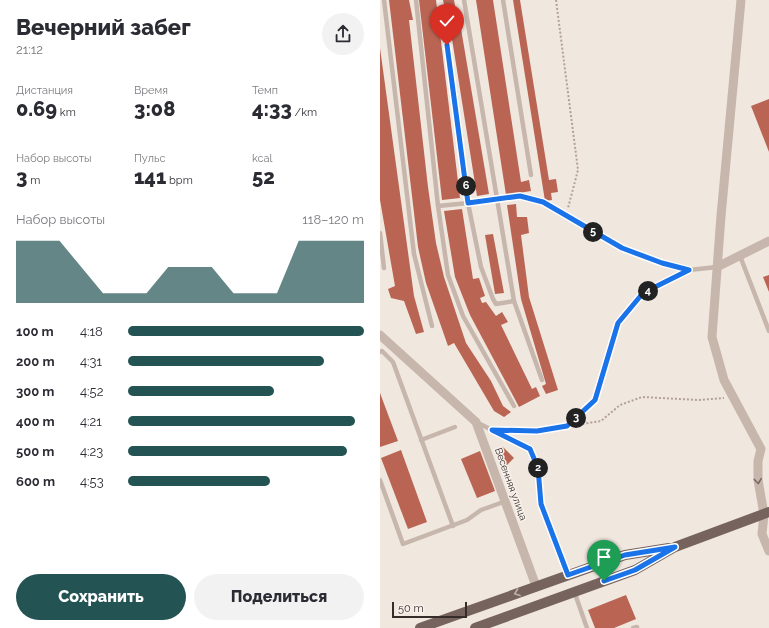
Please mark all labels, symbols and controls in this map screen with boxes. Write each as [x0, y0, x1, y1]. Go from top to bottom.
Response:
pin [430, 4, 464, 45]
icon: check [436, 10, 458, 32]
button: share [322, 13, 364, 55]
text: Вечерний забег [16, 14, 191, 40]
text: 21:12 [16, 42, 43, 57]
text: Дистанция [16, 84, 73, 97]
text: Время [134, 84, 168, 97]
text: Темп [252, 84, 278, 97]
text: 0.69 [16, 97, 57, 121]
text: 3:08 [134, 97, 175, 121]
text: 4:33 [252, 97, 292, 121]
text: km [57, 106, 76, 119]
text: /km [292, 106, 317, 119]
text: Набор высоты [16, 152, 91, 165]
text: Пульс [134, 152, 165, 165]
text: kcal [252, 152, 273, 165]
text: 3 [16, 165, 27, 189]
text: 141 [134, 165, 166, 189]
text: 52 [252, 165, 275, 189]
text: m [27, 174, 40, 187]
text: bpm [166, 174, 193, 187]
pin: 6 [456, 176, 476, 196]
text: 6 [463, 179, 469, 192]
text: Набор высоты [16, 212, 105, 227]
text: 118–120 m [302, 212, 364, 227]
pin: 5 [583, 222, 603, 242]
text: 5 [590, 225, 596, 238]
pin: 4 [638, 281, 658, 301]
text: 4 [645, 284, 651, 297]
text: 100 m [16, 324, 54, 339]
text: 4:18 [80, 324, 103, 339]
text: 200 m [16, 354, 55, 369]
text: 4:31 [80, 354, 102, 369]
text: 300 m [16, 384, 54, 399]
text: 4:52 [80, 384, 103, 399]
pin: 3 [566, 408, 586, 428]
text: 3 [573, 411, 579, 424]
text: 400 m [16, 414, 55, 429]
text: 4:21 [80, 414, 102, 429]
text: 500 m [16, 444, 54, 459]
text: 4:23 [80, 444, 103, 459]
street label: Весенняя улица [493, 446, 529, 522]
pin: 2 [528, 458, 548, 478]
text: 2 [535, 461, 541, 474]
text: 600 m [16, 474, 55, 489]
text: 4:53 [80, 474, 104, 489]
one-way arrow [754, 478, 763, 484]
pin [587, 540, 621, 581]
icon: arrive [593, 546, 615, 568]
button: Сохранить [16, 574, 186, 620]
button: Поделиться [194, 574, 364, 620]
one-way arrow [514, 589, 521, 597]
scale bar [392, 600, 467, 619]
text: 50 m [398, 602, 424, 615]

